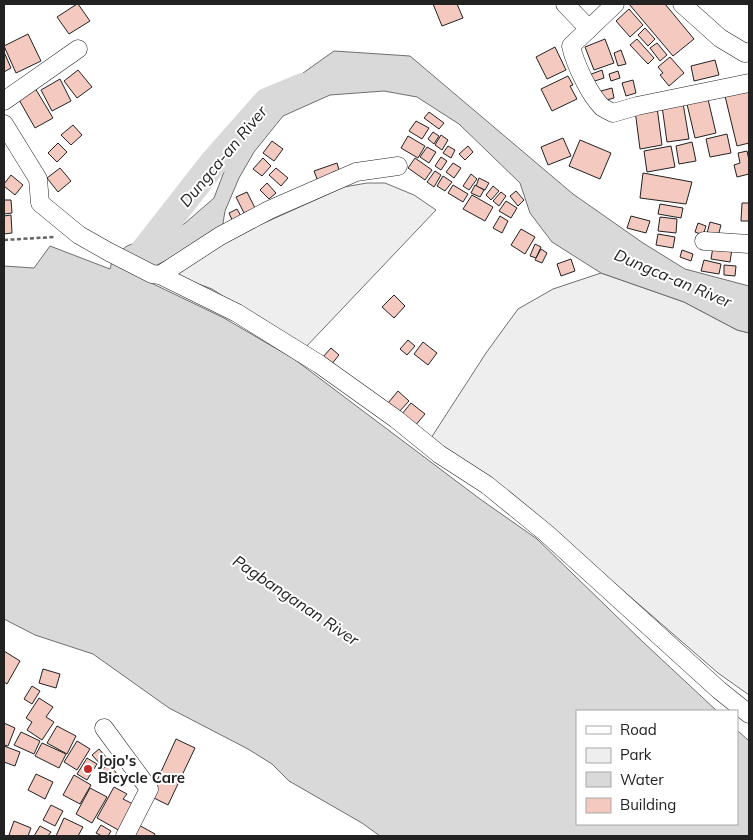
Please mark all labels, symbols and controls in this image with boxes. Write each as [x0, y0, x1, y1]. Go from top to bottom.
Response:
water label: Dungca-an River [175, 101, 272, 210]
water label: Dungca-an River [611, 244, 736, 312]
water label: Pagbanganan River [229, 550, 364, 650]
legend [576, 710, 738, 825]
text: Road [620, 720, 657, 739]
text: Park [620, 745, 652, 764]
place label: Jojo's Bicycle Care [98, 751, 185, 787]
marker: Jojo's Bicycle Care [82, 763, 94, 775]
text: Water [620, 770, 664, 789]
text: Building [620, 795, 676, 814]

